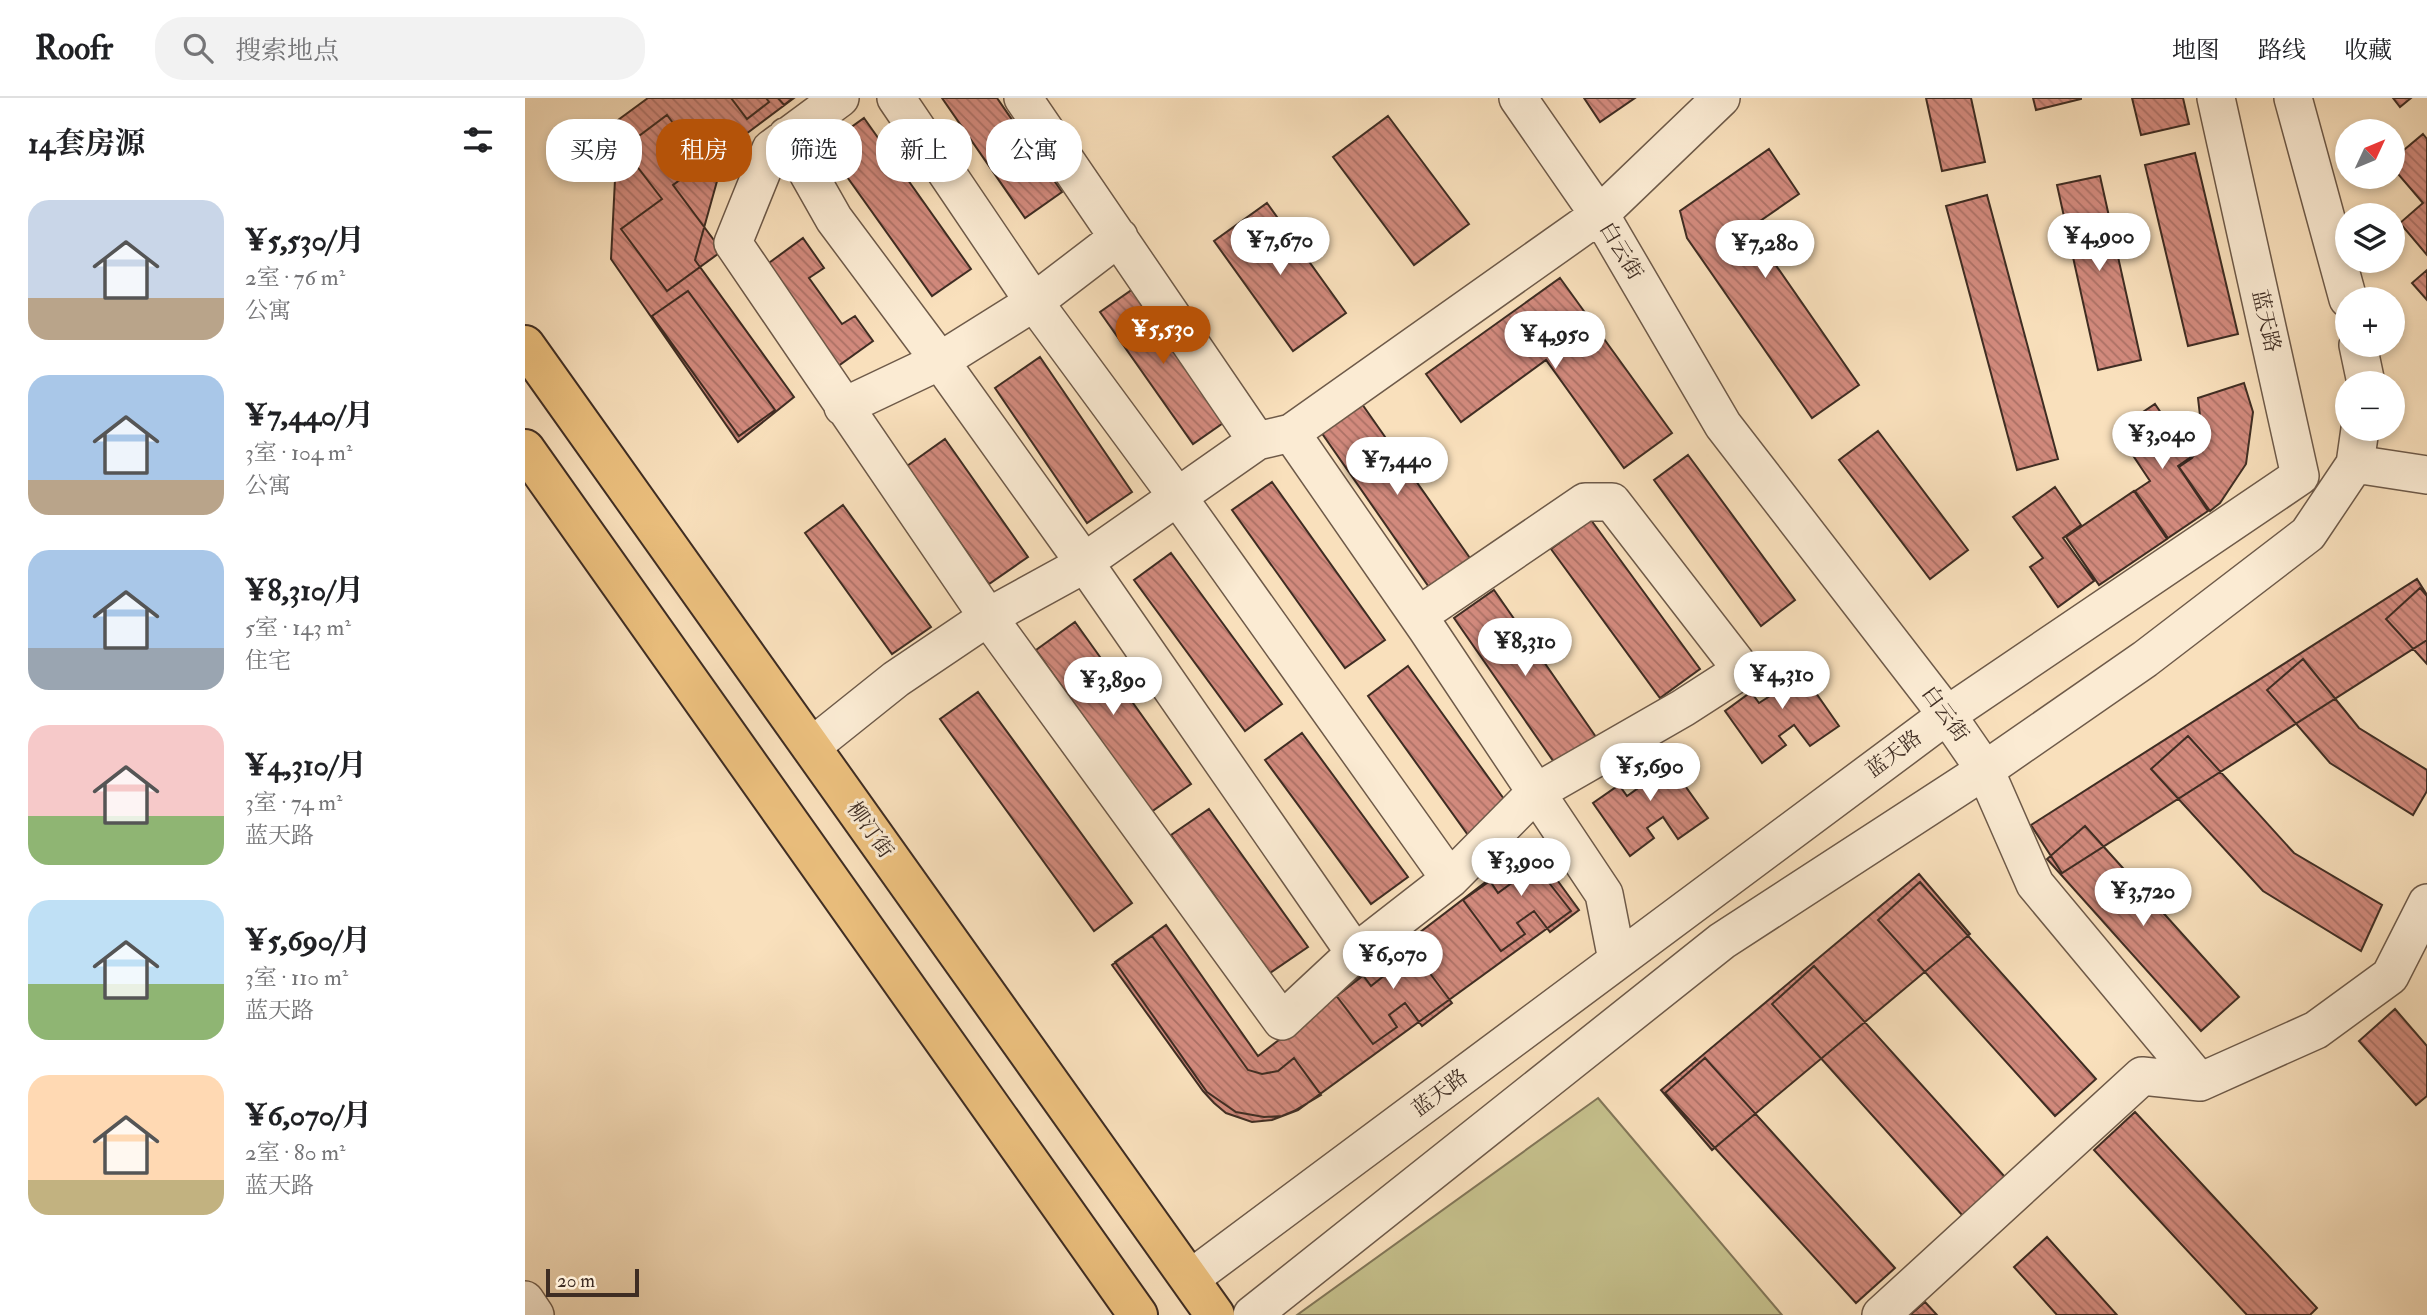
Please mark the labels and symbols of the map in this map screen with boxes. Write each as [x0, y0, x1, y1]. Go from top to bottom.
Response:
north arrow [2335, 119, 2405, 189]
pin: ¥4,900 [2042, 214, 2156, 273]
street label: 白云街 [1593, 217, 1649, 285]
pin: ¥7,670 [1223, 218, 1337, 277]
pin: ¥7,280 [1708, 220, 1822, 280]
street label: 蓝天路 [2246, 287, 2286, 355]
pin: ¥5,530 [1106, 306, 1220, 366]
pin: ¥4,950 [1498, 312, 1612, 371]
pin: ¥3,040 [2105, 412, 2219, 471]
pin: ¥7,440 [1340, 438, 1454, 497]
pin: ¥8,310 [1468, 618, 1582, 678]
pin: ¥4,310 [1725, 652, 1839, 711]
pin: ¥3,890 [1056, 658, 1170, 717]
street label: 白云街 [1916, 681, 1974, 747]
street label: 蓝天路 [1861, 724, 1927, 784]
pin: ¥5,690 [1593, 744, 1707, 803]
street label: 柳汀街 [841, 796, 899, 864]
pin: ¥3,900 [1464, 838, 1578, 898]
pin: ¥3,720 [2086, 868, 2200, 928]
pin: ¥6,070 [1336, 932, 1450, 991]
street label: 蓝天路 [1407, 1063, 1473, 1123]
scale bar [546, 1266, 639, 1298]

